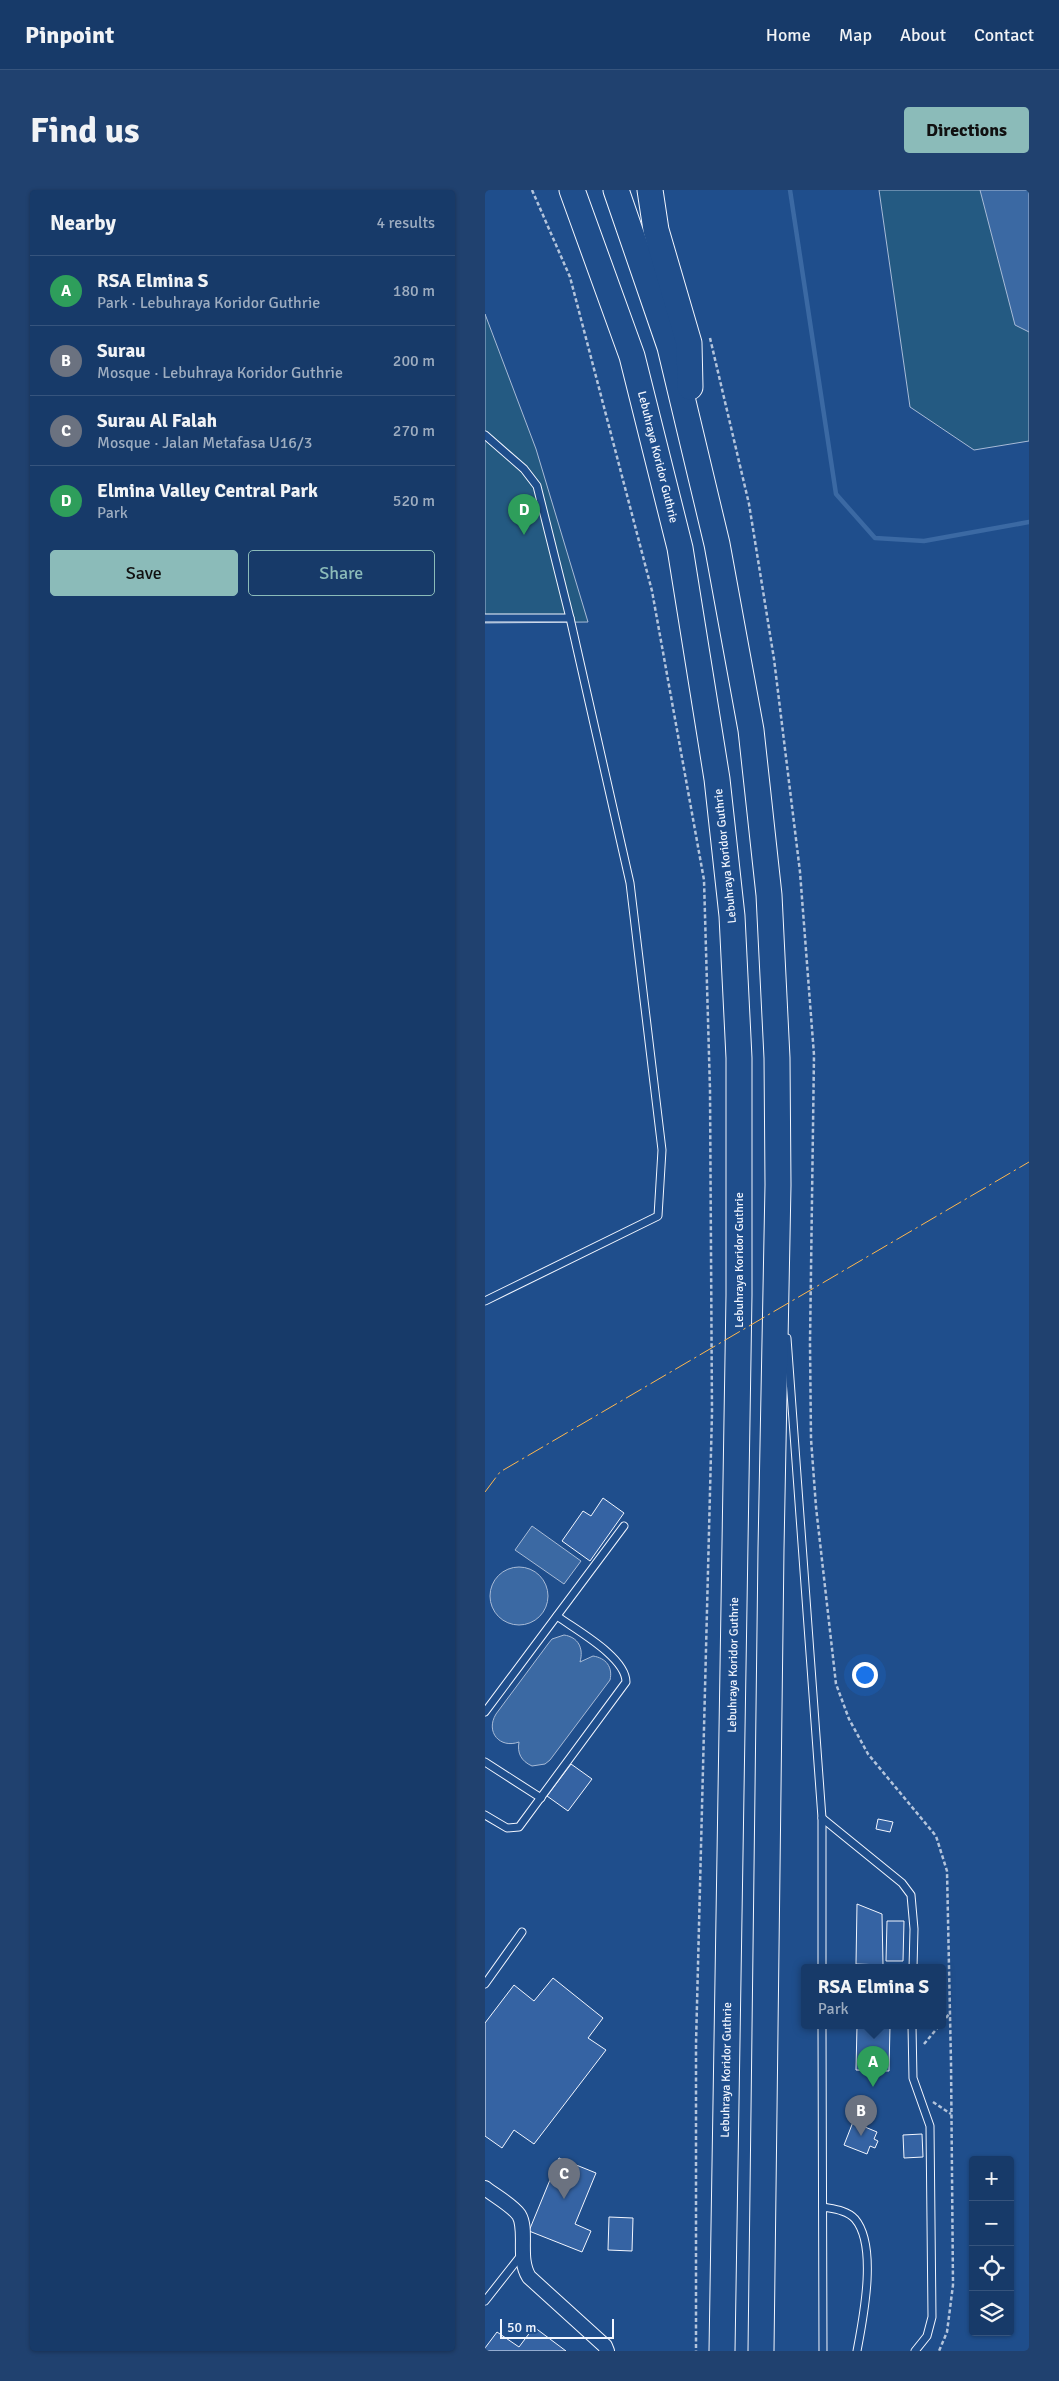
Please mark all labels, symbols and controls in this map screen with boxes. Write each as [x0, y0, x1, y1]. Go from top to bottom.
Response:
text: Pinpoint [25, 20, 114, 50]
text: Home [766, 24, 811, 46]
text: Map [839, 24, 872, 46]
text: About [900, 24, 946, 46]
text: Contact [974, 24, 1034, 46]
button: Directions [904, 107, 1029, 153]
text: Find us [30, 109, 140, 152]
text: Nearby [50, 210, 116, 236]
text: 4 results [376, 213, 435, 233]
text: RSA Elmina S [97, 269, 208, 293]
text: A [61, 281, 71, 301]
text: 180 m [393, 281, 435, 301]
text: Park · Lebuhraya Koridor Guthrie [97, 293, 320, 313]
text: Surau [97, 339, 146, 363]
text: B [61, 351, 71, 371]
text: 200 m [393, 351, 435, 371]
text: Mosque · Lebuhraya Koridor Guthrie [97, 363, 343, 383]
street label: Lebuhraya Koridor Guthrie [634, 390, 681, 525]
text: Surau Al Falah [97, 409, 217, 433]
text: C [61, 421, 71, 441]
text: 270 m [393, 421, 435, 441]
text: Mosque · Jalan Metafasa U16/3 [97, 433, 312, 453]
text: Elmina Valley Central Park [97, 479, 318, 503]
text: D [61, 491, 71, 511]
text: 520 m [393, 491, 435, 511]
pin: D [508, 494, 540, 535]
text: Park [97, 503, 128, 523]
button: Save [50, 550, 238, 596]
button: Share [248, 550, 435, 596]
street label: Lebuhraya Koridor Guthrie [711, 788, 740, 924]
street label: Lebuhraya Koridor Guthrie [732, 1192, 747, 1328]
street label: Lebuhraya Koridor Guthrie [725, 1597, 742, 1733]
your location [852, 1662, 878, 1688]
popup [801, 1964, 946, 2029]
text: RSA Elmina S [818, 1975, 929, 1999]
text: Park [818, 1999, 849, 2019]
street label: Lebuhraya Koridor Guthrie [718, 2002, 735, 2138]
pin: A [857, 2046, 889, 2087]
pin: B [845, 2095, 877, 2136]
map controls [969, 2156, 1014, 2336]
button: + [969, 2156, 1014, 2201]
pin: C [548, 2158, 580, 2199]
button: − [969, 2201, 1014, 2246]
button: locate [969, 2246, 1014, 2291]
button: layers [969, 2291, 1014, 2336]
scale bar [500, 2316, 614, 2339]
text: 50 m [507, 2319, 536, 2336]

